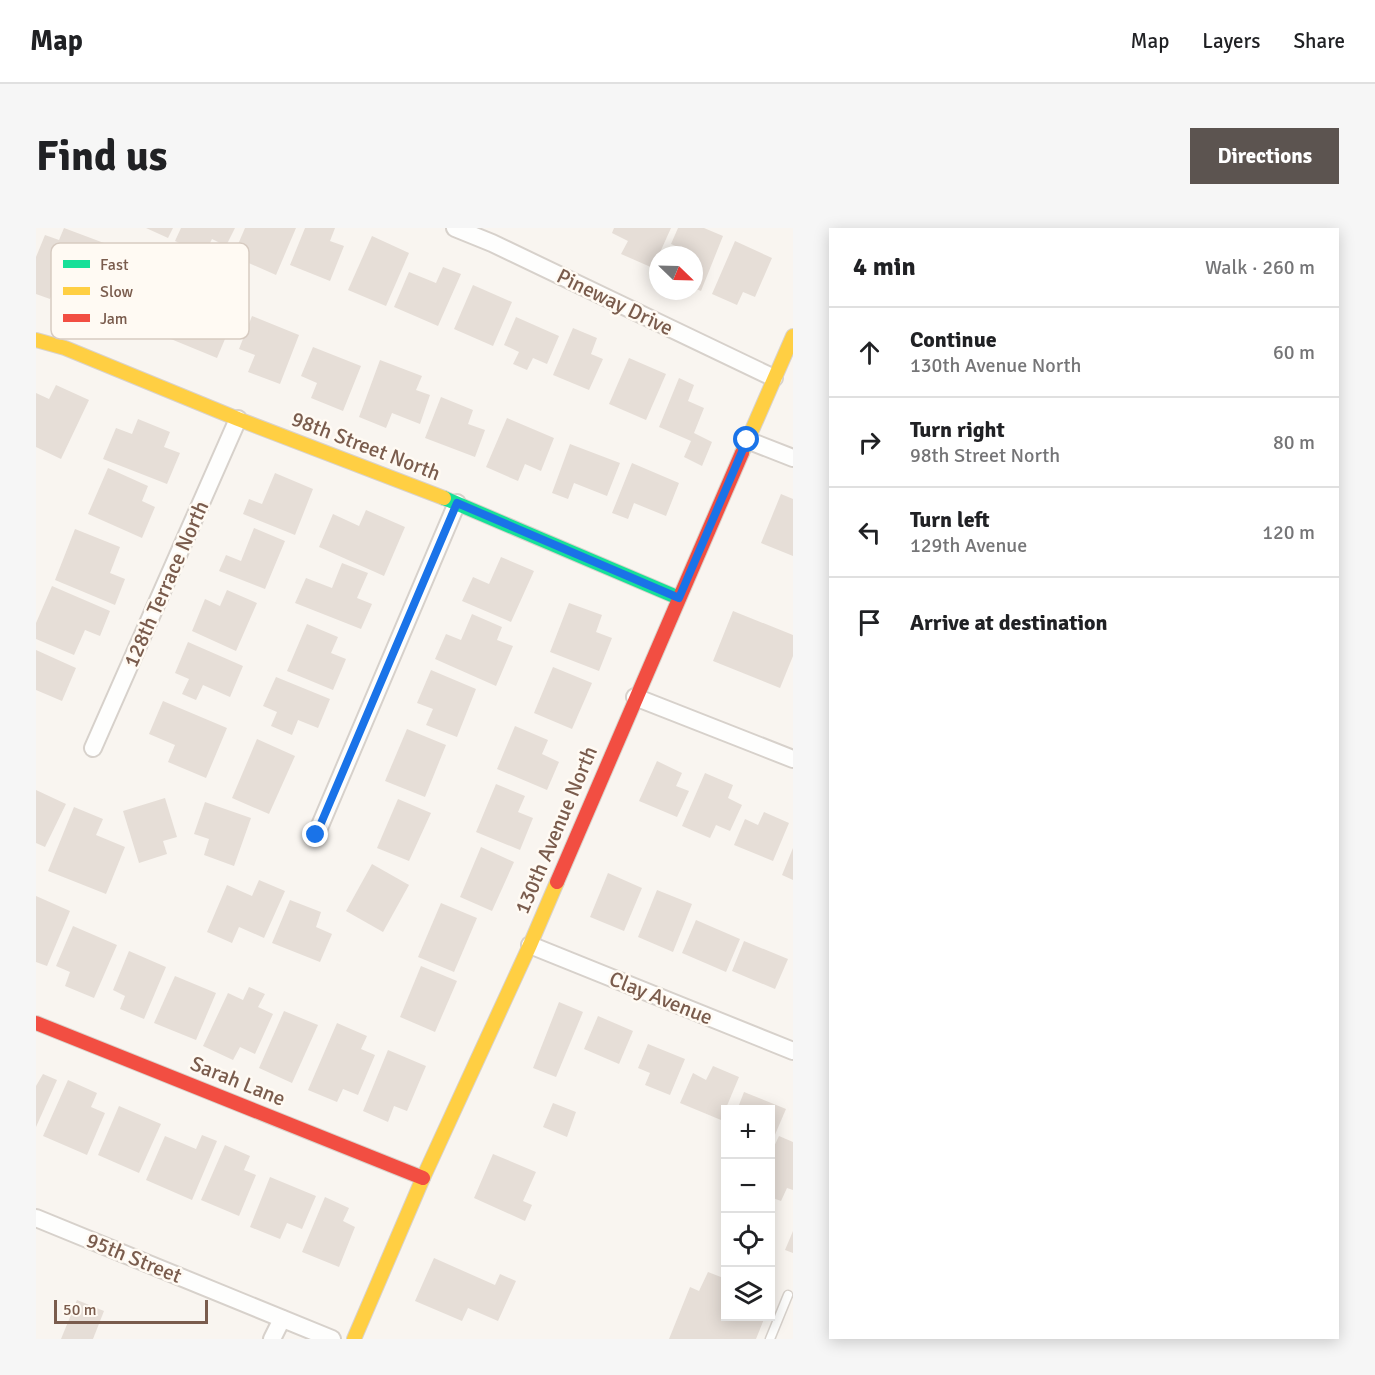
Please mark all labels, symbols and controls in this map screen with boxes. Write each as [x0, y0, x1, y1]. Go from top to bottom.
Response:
text: Map [30, 24, 83, 58]
text: Map [1131, 28, 1169, 54]
text: Layers [1202, 28, 1260, 54]
text: Share [1293, 28, 1345, 54]
button: Directions [1190, 128, 1339, 184]
text: Find us [36, 131, 167, 182]
legend [51, 243, 249, 339]
north arrow [649, 246, 703, 300]
text: 4 min [853, 251, 916, 283]
text: Fast [100, 255, 129, 275]
text: Walk · 260 m [1205, 255, 1315, 280]
street label: Pineway Drive [553, 263, 677, 341]
text: Slow [100, 282, 134, 302]
text: Jam [100, 309, 128, 329]
text: Continue [910, 326, 997, 353]
icon: ahead [853, 336, 886, 369]
text: 60 m [1273, 340, 1315, 365]
text: 130th Avenue North [910, 353, 1081, 378]
street label: 98th Street North [288, 406, 444, 486]
text: Turn right [910, 416, 1005, 443]
route start [733, 426, 759, 452]
icon: right [853, 426, 886, 459]
text: 80 m [1273, 430, 1315, 455]
text: 98th Street North [910, 443, 1060, 468]
street label: 128th Terrace North [118, 497, 214, 671]
text: Turn left [910, 506, 990, 533]
icon: left [853, 516, 886, 549]
text: 120 m [1262, 520, 1315, 545]
text: 129th Avenue [910, 533, 1027, 558]
icon: arrive [853, 606, 886, 639]
text: Arrive at destination [910, 609, 1107, 636]
street label: 130th Avenue North [509, 742, 603, 918]
route end [302, 821, 328, 847]
street label: Clay Avenue [605, 965, 717, 1031]
street label: Sarah Lane [187, 1050, 289, 1112]
map controls [721, 1105, 775, 1321]
button: + [721, 1105, 775, 1159]
button: − [721, 1159, 775, 1213]
button: locate [721, 1213, 775, 1267]
street label: 95th Street [82, 1227, 186, 1289]
button: layers [721, 1267, 775, 1321]
scale bar [54, 1297, 208, 1324]
text: 50 m [63, 1300, 97, 1320]

